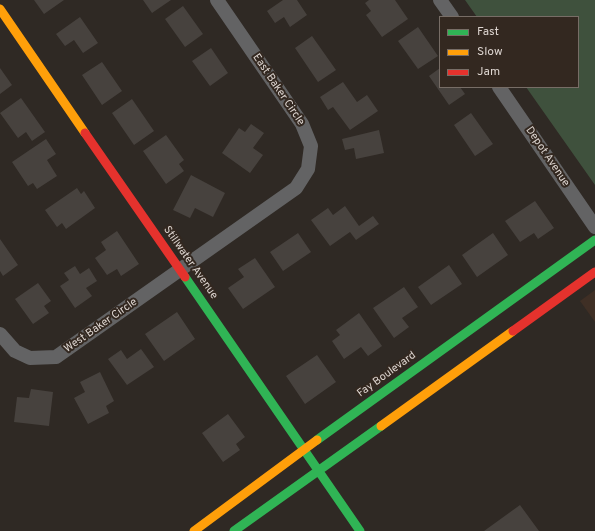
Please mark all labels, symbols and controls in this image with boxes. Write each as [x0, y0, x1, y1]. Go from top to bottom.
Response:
legend [439, 16, 579, 88]
text: Fast [477, 24, 499, 40]
text: Slow [477, 44, 503, 60]
street label: East Baker Circle [249, 52, 307, 128]
text: Jam [477, 64, 500, 80]
street label: Depot Avenue [522, 125, 572, 189]
street label: Stillwater Avenue [160, 224, 220, 302]
street label: West Baker Circle [62, 296, 140, 356]
street label: Fay Boulevard [355, 349, 419, 401]

